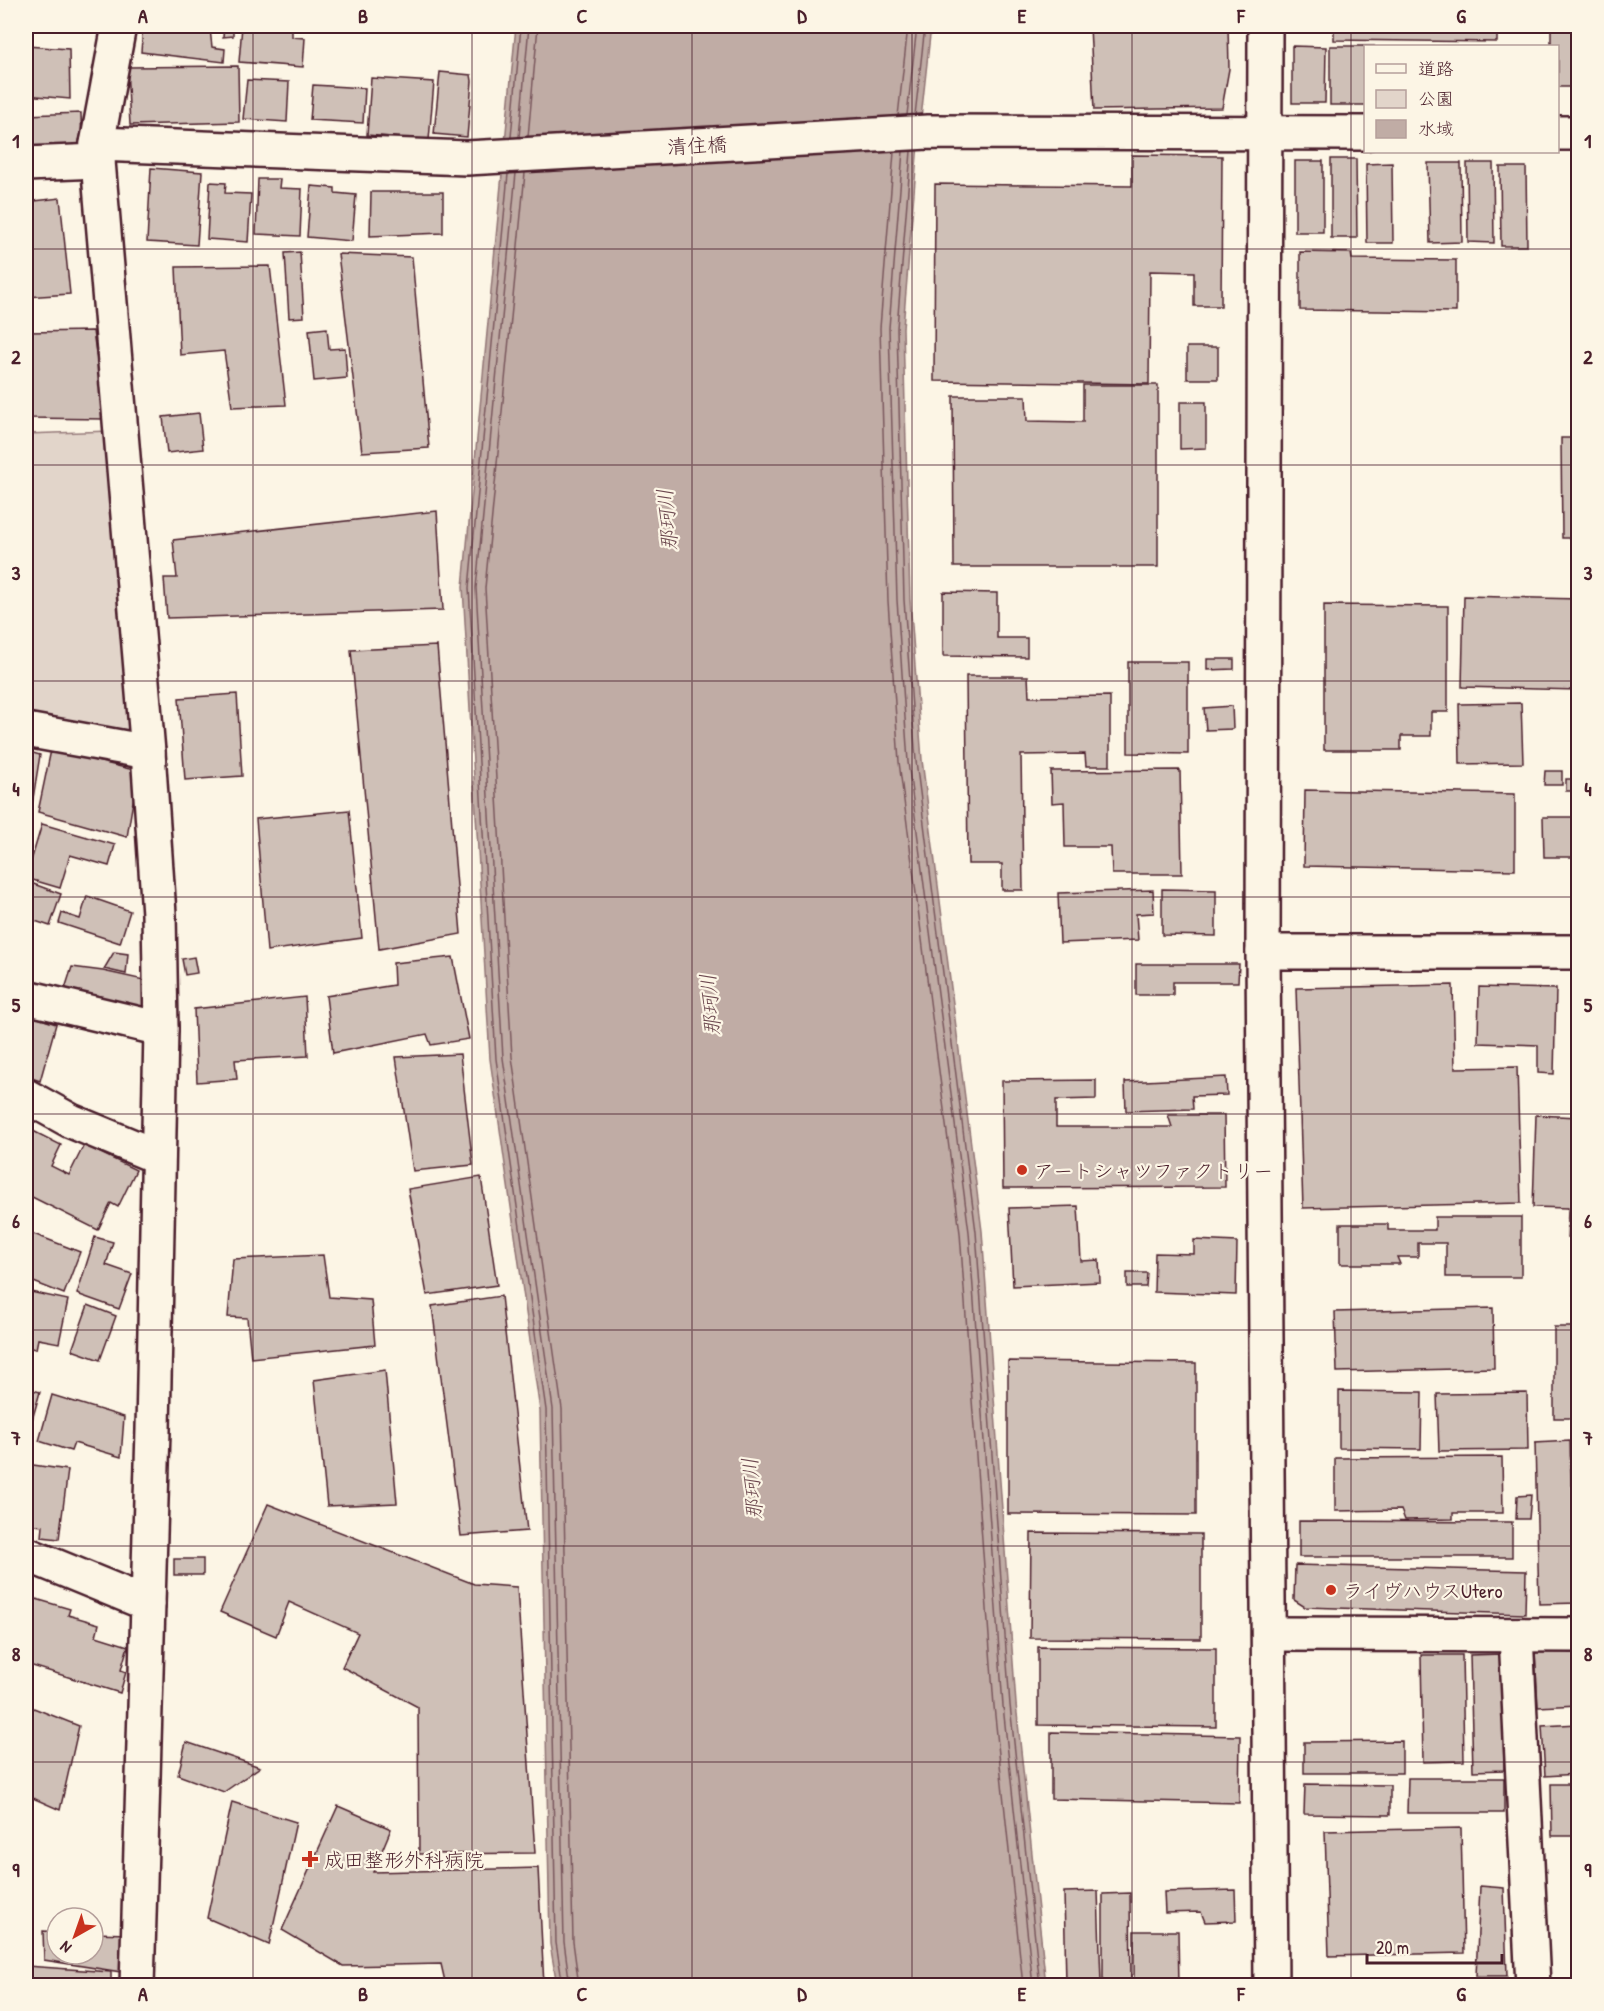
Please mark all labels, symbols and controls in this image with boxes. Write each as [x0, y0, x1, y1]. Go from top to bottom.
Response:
text: A [138, 2, 148, 29]
text: B [358, 2, 368, 29]
text: C [577, 2, 588, 29]
text: D [797, 2, 807, 29]
text: E [1018, 2, 1027, 29]
text: F [1236, 2, 1246, 29]
text: G [1456, 2, 1466, 29]
legend [1364, 45, 1559, 153]
text: 道路 [1418, 56, 1454, 81]
text: 公園 [1418, 86, 1454, 111]
text: 水域 [1418, 116, 1454, 141]
text: 1 [12, 127, 20, 154]
text: 1 [1584, 127, 1592, 154]
street label: 清住橋 [666, 130, 728, 160]
text: 2 [11, 343, 21, 370]
text: 2 [1583, 343, 1593, 370]
water label: 那珂川 [650, 487, 684, 553]
text: 3 [12, 559, 21, 586]
text: 3 [1584, 559, 1593, 586]
text: 4 [12, 775, 20, 802]
text: 4 [1584, 775, 1592, 802]
water label: 那珂川 [693, 972, 727, 1038]
text: 5 [12, 991, 21, 1018]
text: 5 [1584, 991, 1593, 1018]
place label: アートシャツファクトリー [1034, 1157, 1273, 1184]
marker: アートシャツファクトリー [1015, 1163, 1029, 1177]
text: 6 [12, 1207, 20, 1234]
text: 6 [1584, 1207, 1592, 1234]
text: 7 [10, 1424, 21, 1451]
text: 7 [1582, 1424, 1593, 1451]
water label: 那珂川 [735, 1456, 769, 1522]
place label: ライヴハウスUtero [1343, 1577, 1503, 1604]
marker: ライヴハウスUtero [1324, 1583, 1338, 1597]
text: 8 [12, 1640, 21, 1667]
text: 8 [1584, 1640, 1593, 1667]
place label: 成田整形外科病院 [324, 1846, 484, 1873]
marker: 成田整形外科病院 [301, 1850, 319, 1868]
text: 9 [12, 1856, 20, 1883]
text: 9 [1584, 1856, 1592, 1883]
north arrow [45, 1906, 105, 1966]
scale bar [1367, 1927, 1502, 1965]
text: 20 m [1376, 1935, 1409, 1960]
text: N [55, 1936, 76, 1959]
text: A [138, 1980, 148, 2007]
text: B [358, 1980, 368, 2007]
text: C [577, 1980, 588, 2007]
text: D [797, 1980, 807, 2007]
text: E [1018, 1980, 1027, 2007]
text: F [1236, 1980, 1246, 2007]
text: G [1456, 1980, 1466, 2007]

